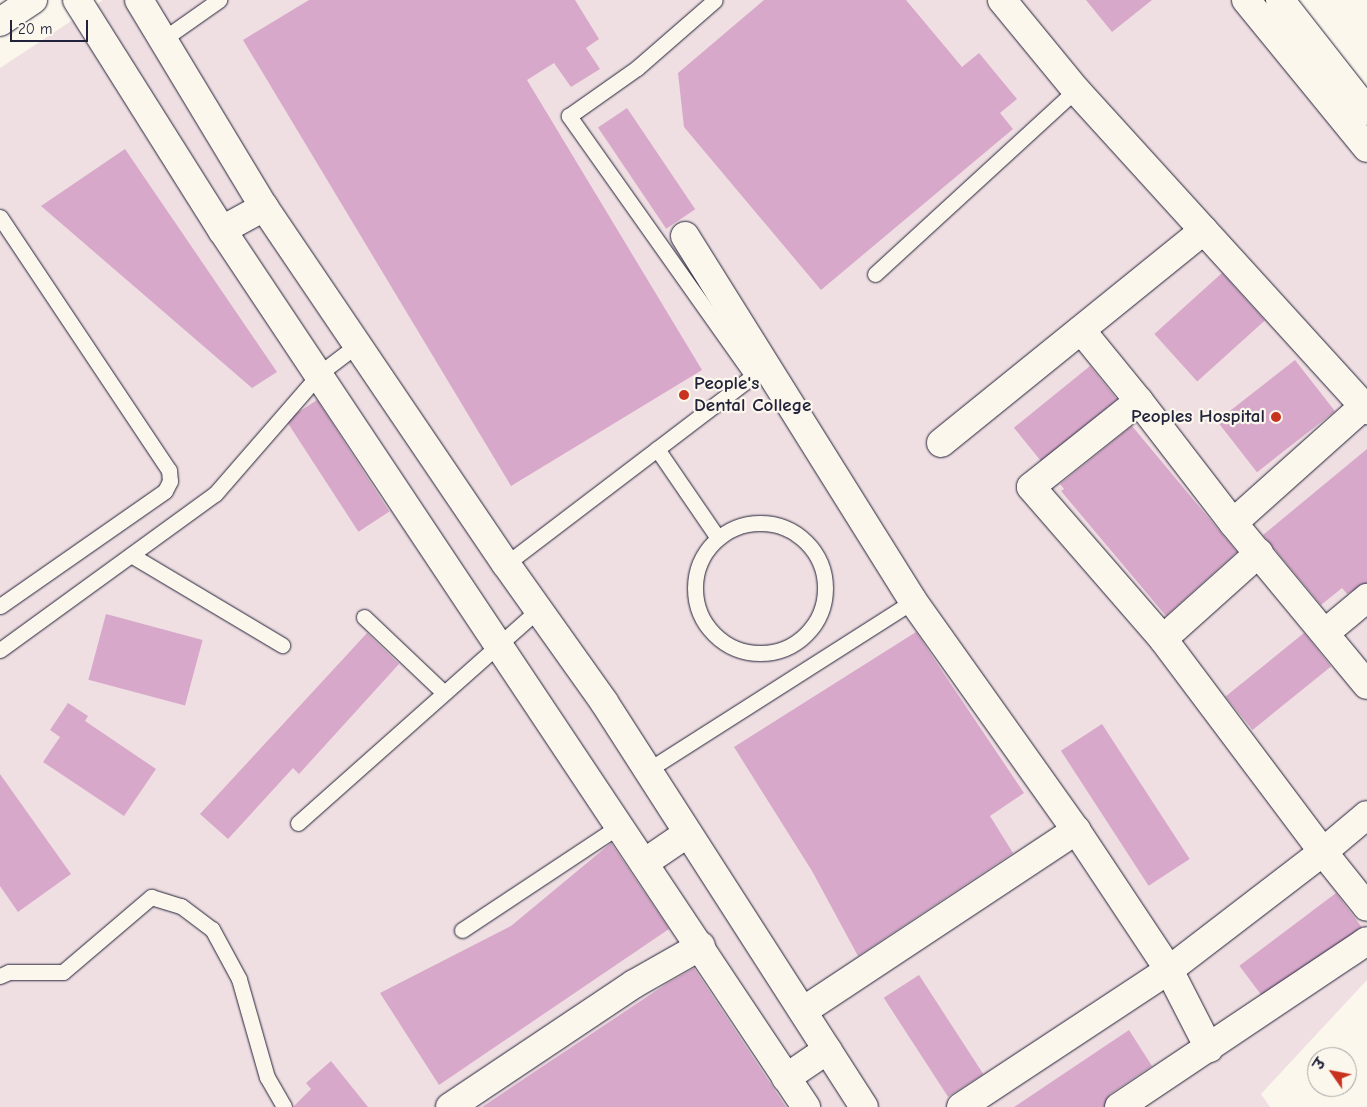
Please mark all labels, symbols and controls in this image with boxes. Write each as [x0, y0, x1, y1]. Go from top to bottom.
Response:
scale bar [12, 10, 90, 42]
text: 20 m [18, 20, 52, 38]
place label: People's Dental College [694, 373, 811, 417]
marker: People's Dental College [678, 389, 690, 401]
place label: Peoples Hospital [1131, 406, 1265, 428]
marker: Peoples Hospital [1269, 410, 1283, 424]
north arrow [1307, 1047, 1357, 1097]
text: उ [1310, 1056, 1330, 1073]

